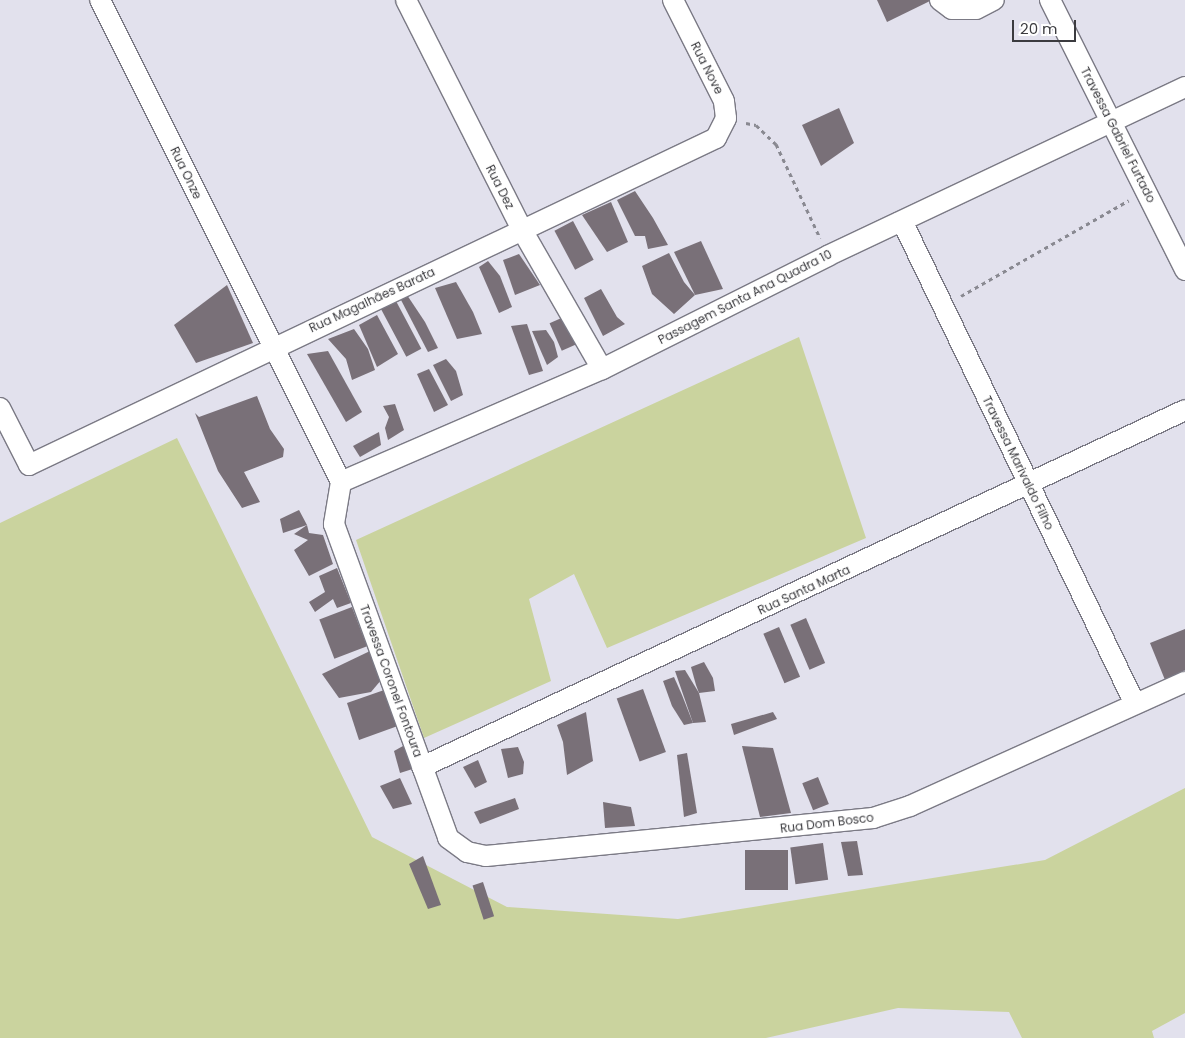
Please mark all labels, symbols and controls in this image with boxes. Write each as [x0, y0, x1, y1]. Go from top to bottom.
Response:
scale bar [1015, 10, 1079, 42]
text: 20 m [1020, 18, 1058, 39]
street label: Rua Nove [688, 40, 726, 96]
street label: Travessa Gabriel Furtado [1078, 65, 1158, 205]
street label: Rua Onze [167, 145, 205, 201]
street label: Rua Dez [483, 162, 517, 212]
street label: Passagem Santa Ana Quadra 10 [656, 247, 834, 347]
street label: Rua Magalhães Barata [307, 264, 437, 336]
street label: Travessa Marivaldo Filho [979, 394, 1057, 532]
street label: Rua Santa Marta [756, 562, 852, 618]
street label: Travessa Coronel Fontoura [357, 603, 425, 759]
street label: Rua Dom Bosco [779, 810, 875, 836]

